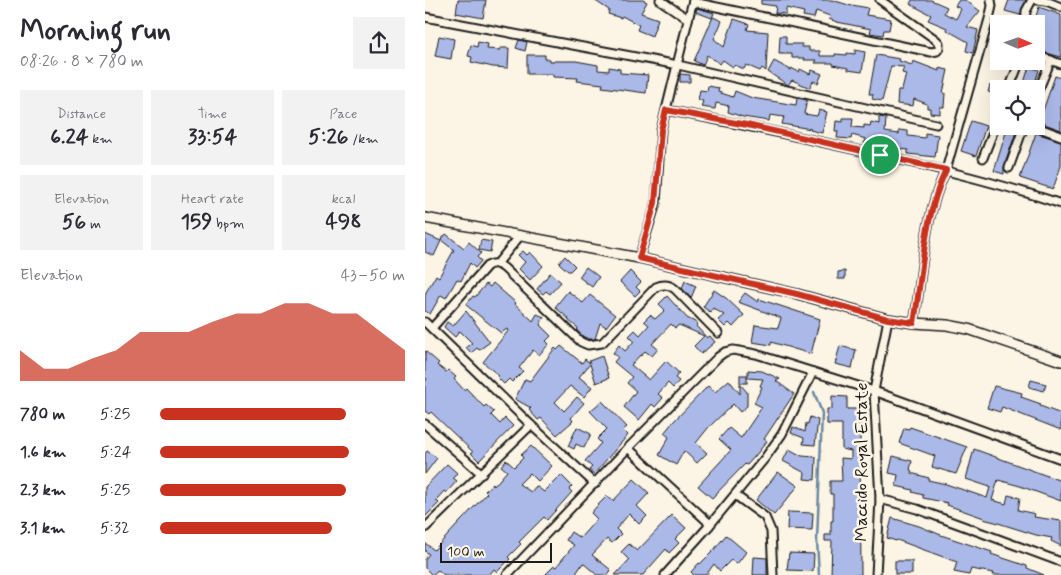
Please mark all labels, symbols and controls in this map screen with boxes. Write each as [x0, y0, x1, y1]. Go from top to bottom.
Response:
text: Morning run [20, 13, 171, 50]
north arrow [990, 15, 1045, 70]
map controls [990, 15, 1045, 135]
button: share [353, 17, 405, 69]
text: 08:26 · 8 × 780 m [20, 51, 144, 72]
button: locate [990, 80, 1045, 135]
text: Distance [57, 105, 106, 123]
text: Time [198, 105, 227, 123]
text: Pace [330, 105, 357, 123]
text: 6.24 [50, 123, 88, 151]
text: 33:54 [188, 123, 237, 151]
text: 5:26 [308, 123, 348, 151]
text: km [88, 130, 113, 148]
text: /km [348, 130, 379, 148]
pin [859, 134, 901, 176]
icon: arrive [866, 141, 894, 169]
text: Elevation [54, 190, 109, 208]
text: Heart rate [181, 190, 244, 208]
text: kcal [332, 190, 355, 208]
text: 56 [62, 208, 86, 236]
text: 159 [181, 208, 212, 236]
text: 498 [325, 208, 362, 236]
text: m [86, 215, 101, 233]
text: bpm [212, 215, 244, 233]
text: Elevation [20, 265, 83, 286]
text: 43–50 m [341, 265, 405, 286]
street label: Maccido Royal Estate [850, 382, 874, 542]
text: 780 m [20, 404, 65, 425]
text: 5:25 [100, 404, 130, 425]
text: 1.6 km [20, 442, 66, 463]
text: 5:24 [100, 442, 131, 463]
text: 2.3 km [20, 480, 66, 501]
text: 5:25 [100, 480, 130, 501]
text: 3.1 km [20, 518, 65, 539]
text: 5:32 [100, 518, 130, 539]
scale bar [440, 540, 553, 563]
text: 100 m [447, 543, 485, 561]

